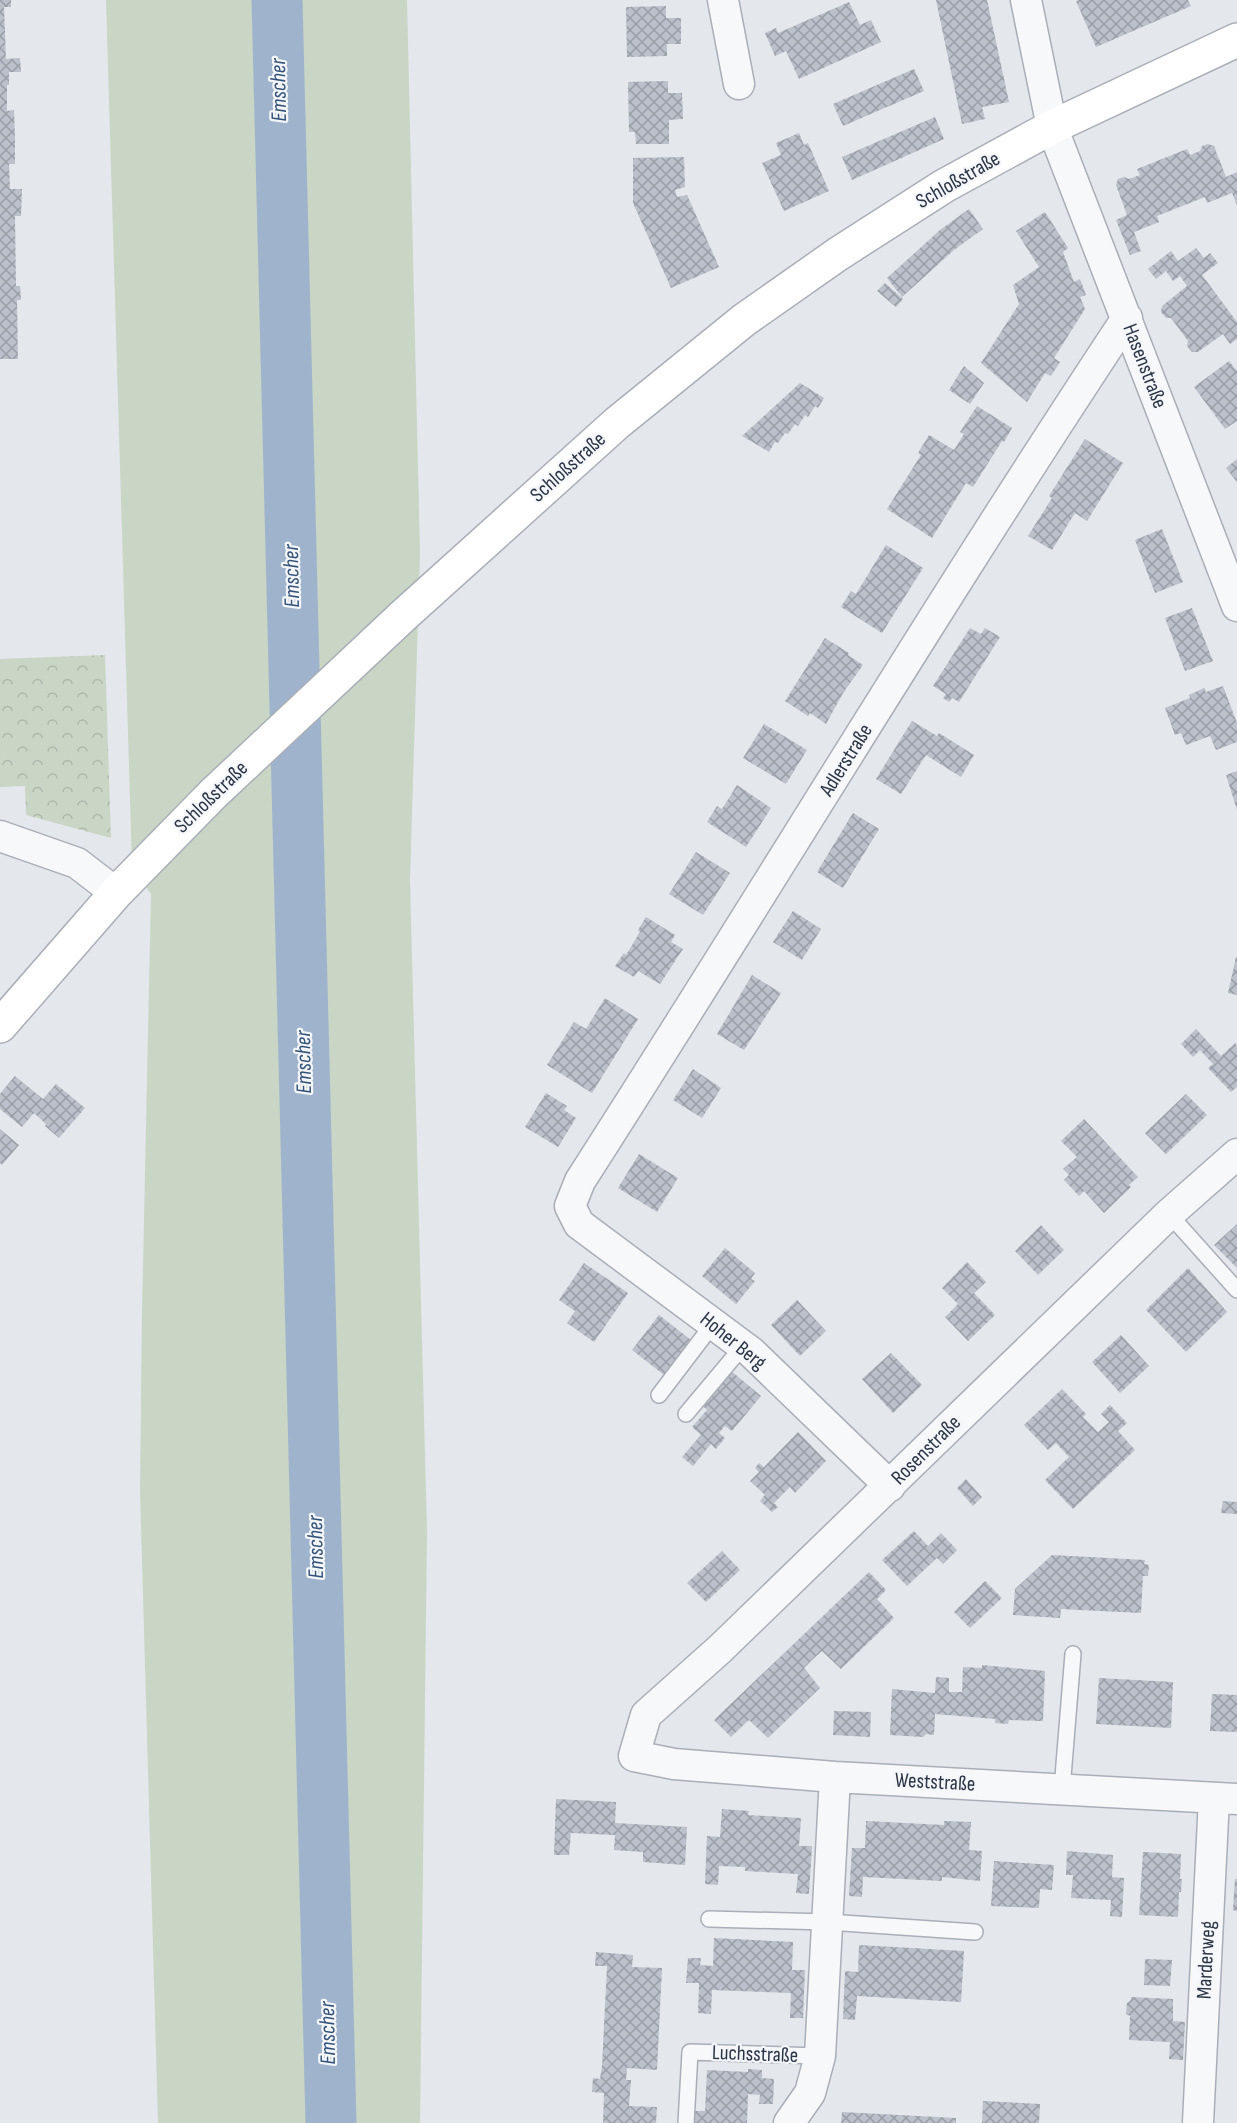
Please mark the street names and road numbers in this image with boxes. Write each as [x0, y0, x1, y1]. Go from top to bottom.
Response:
street label: Schloßstraße [912, 146, 1004, 214]
street label: Hasenstraße [1117, 320, 1173, 412]
street label: Schloßstraße [525, 427, 611, 507]
street label: Adlerstraße [814, 719, 878, 802]
street label: Schloßstraße [169, 756, 253, 838]
street label: Hoher Berg [695, 1307, 771, 1375]
street label: Rosenstraße [886, 1410, 966, 1490]
street label: Weststraße [894, 1767, 976, 1797]
street label: Marderweg [1191, 1920, 1221, 2000]
street label: Luchsstraße [711, 2040, 799, 2068]

